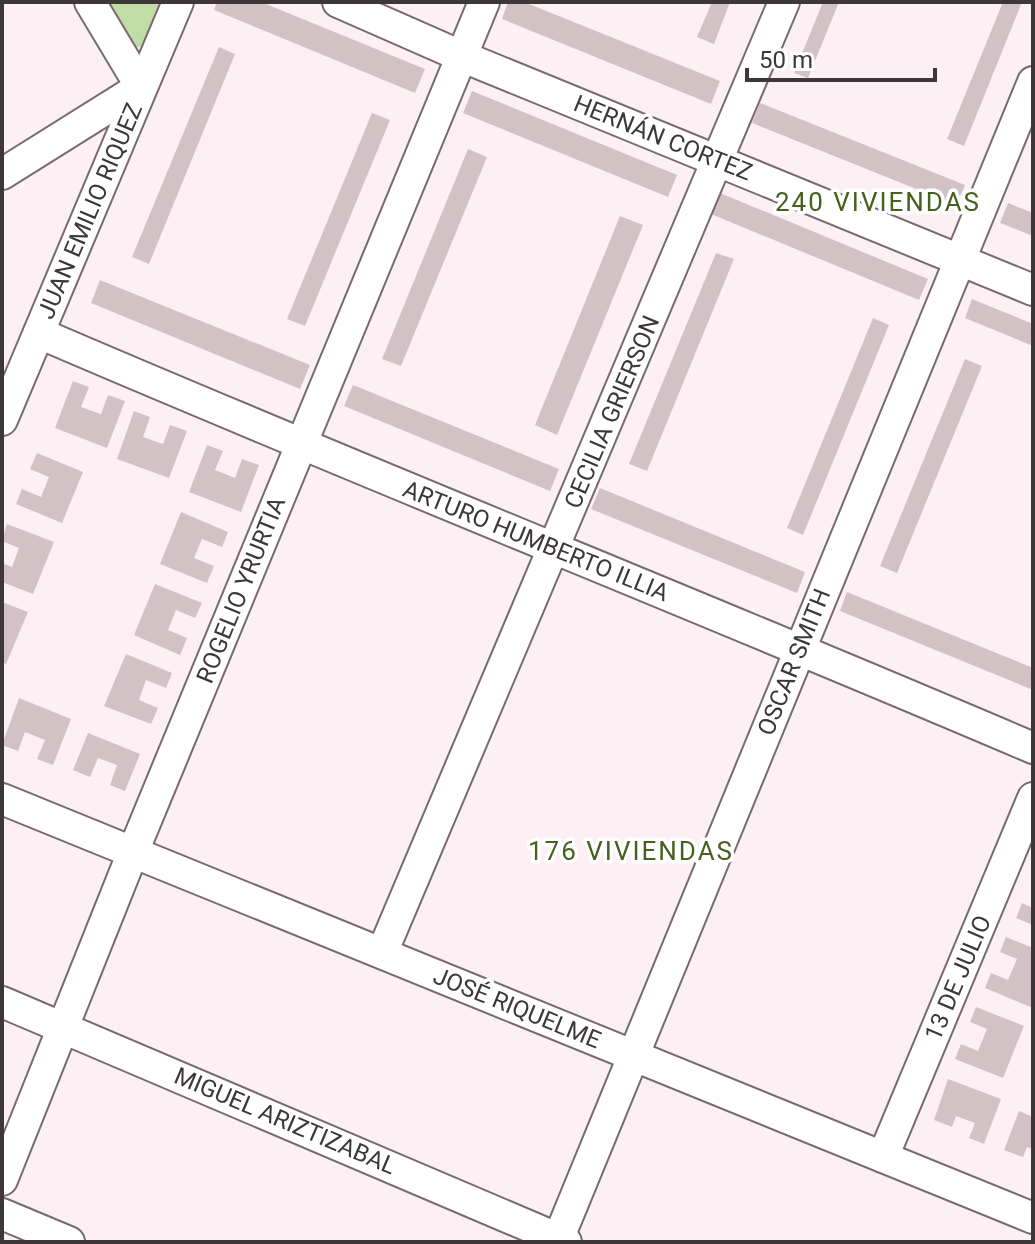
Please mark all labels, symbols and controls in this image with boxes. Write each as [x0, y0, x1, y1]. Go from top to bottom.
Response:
scale bar [747, 32, 935, 82]
text: 50 m [759, 46, 813, 74]
street label: HERNÁN CORTEZ [570, 89, 756, 187]
street label: JUAN EMILIO RIQUEZ [32, 99, 148, 323]
district label: 240 VIVIENDAS [775, 187, 981, 217]
street label: CECILIA GRIERSON [559, 311, 665, 513]
street label: ARTURO HUMBERTO ILLIA [399, 475, 673, 607]
street label: ROGELIO YRURTIA [191, 492, 291, 687]
street label: OSCAR SMITH [752, 585, 836, 739]
district label: 176 VIVIENDAS [528, 836, 734, 866]
street label: 13 DE JULIO [919, 911, 997, 1045]
street label: JOSÉ RIQUELME [429, 962, 605, 1054]
street label: MIGUEL ARIZTIZABAL [170, 1062, 400, 1180]

